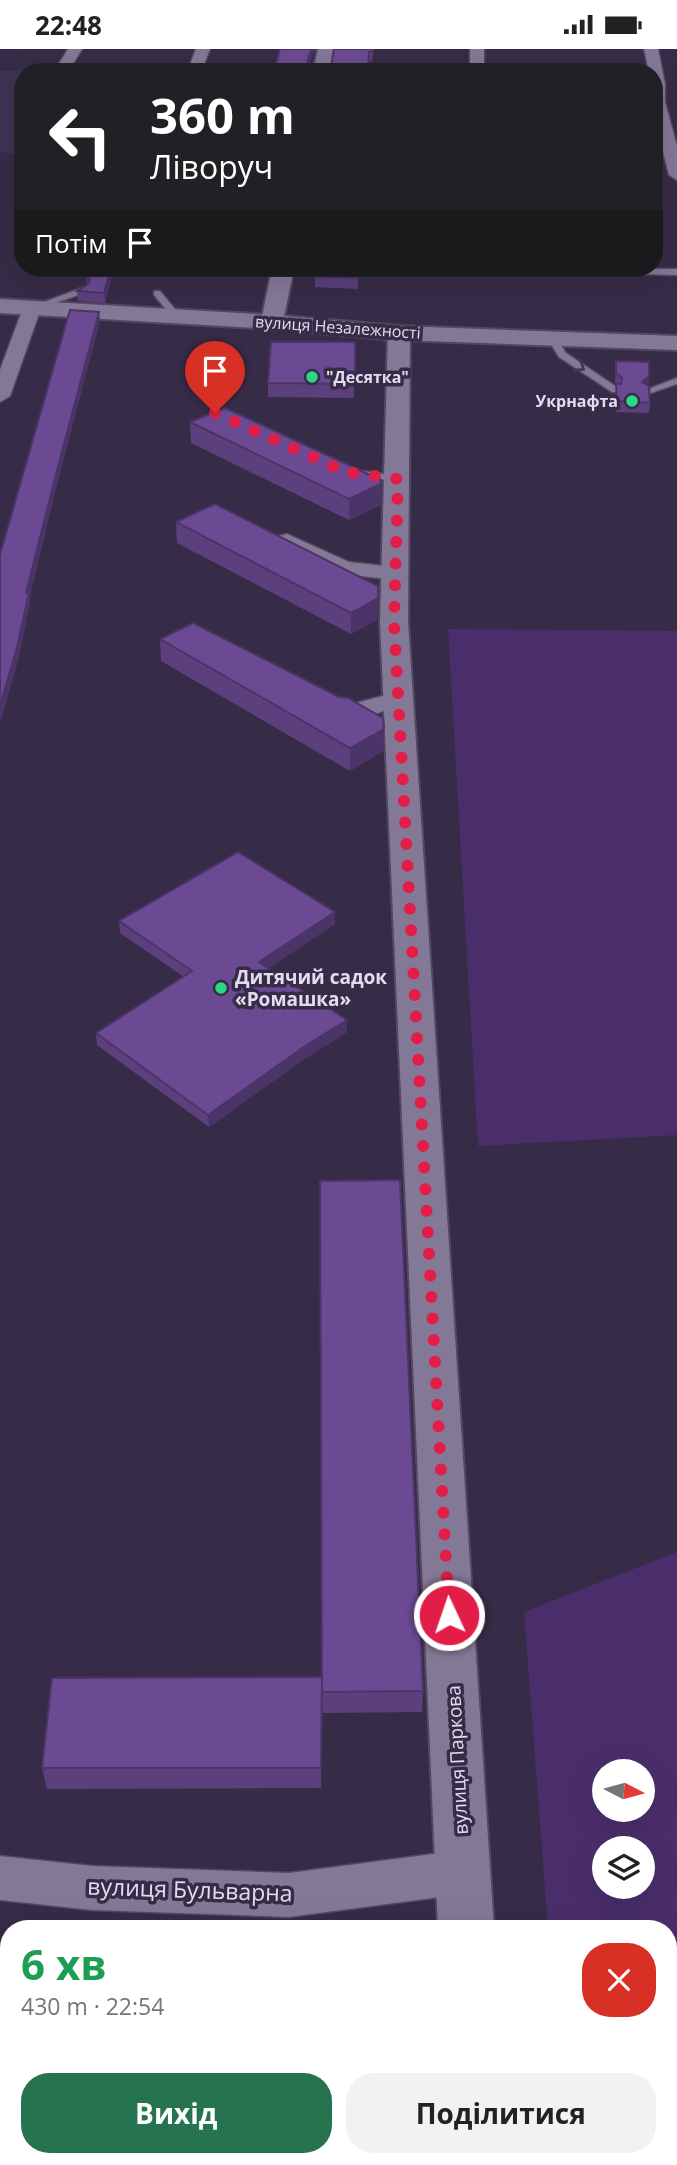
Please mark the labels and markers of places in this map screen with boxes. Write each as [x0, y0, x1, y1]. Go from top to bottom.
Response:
pin [185, 341, 245, 413]
place label: "Десятка" [326, 366, 409, 388]
marker: "Десятка" [304, 369, 320, 385]
place label: Укрнафта [536, 390, 618, 412]
marker: Укрнафта [624, 393, 640, 409]
place label: Дитячий садок «Ромашка» [235, 964, 387, 1012]
marker: Дитячий садок «Ромашка» [213, 980, 229, 996]

